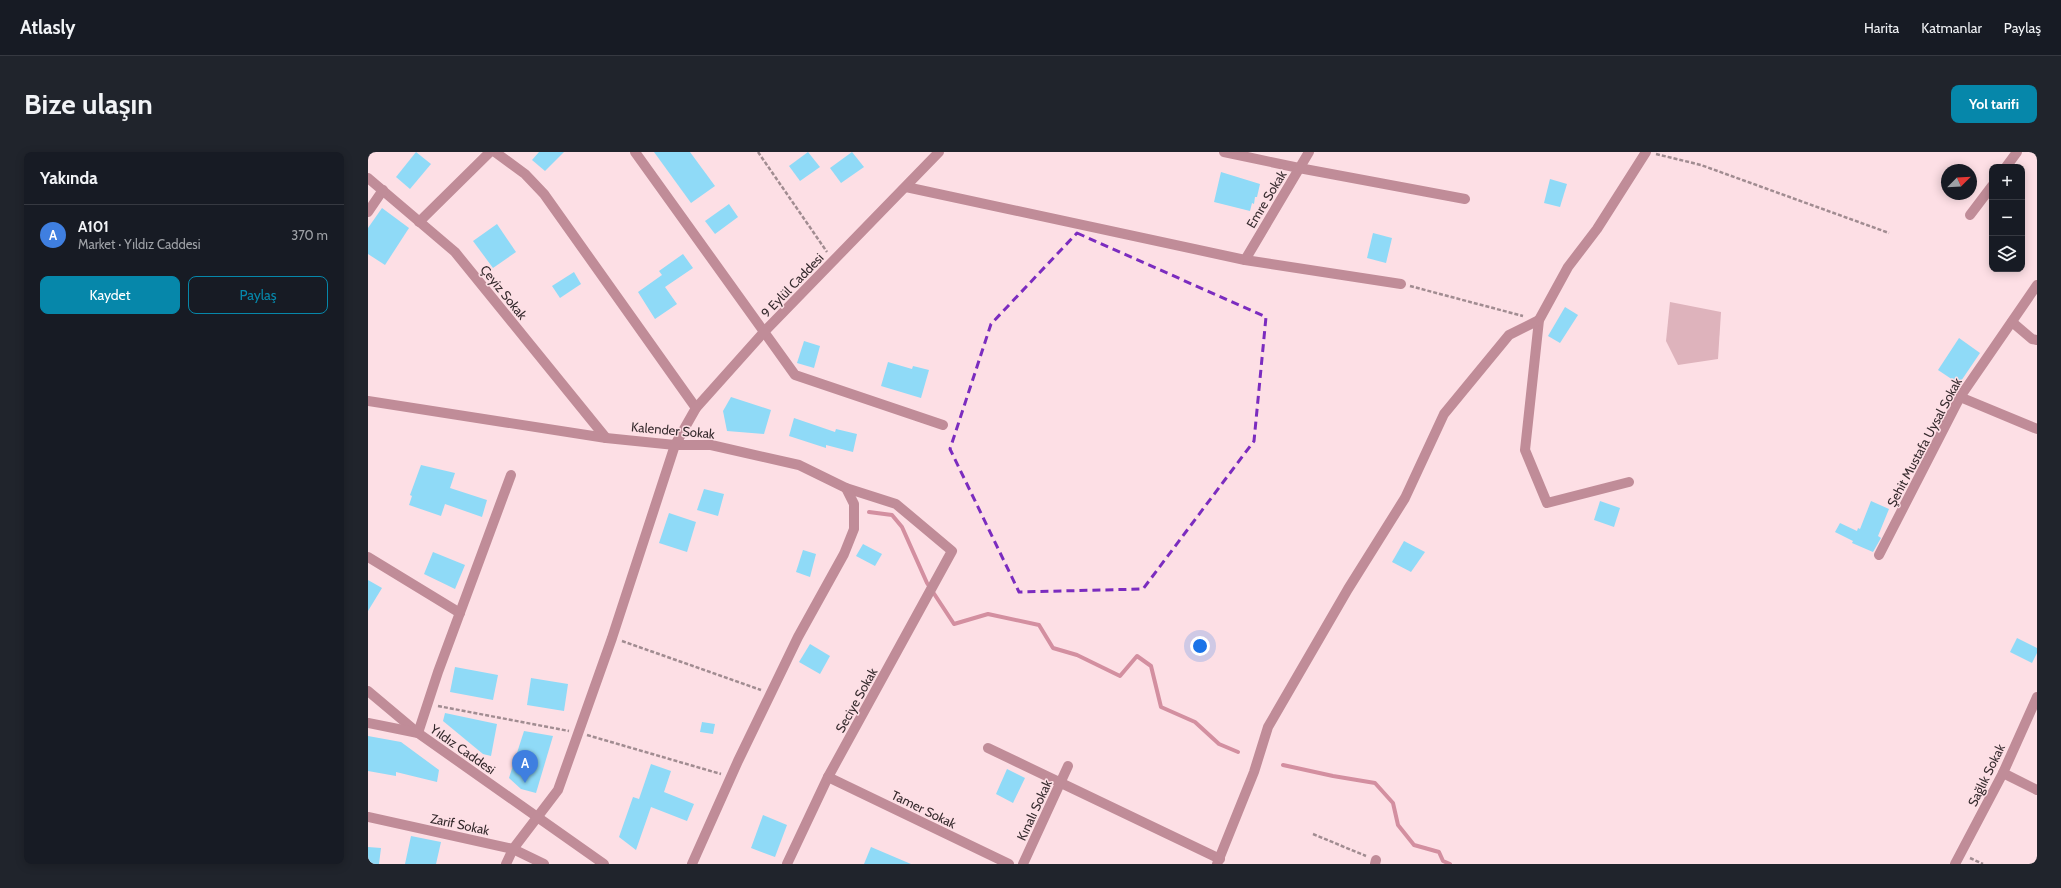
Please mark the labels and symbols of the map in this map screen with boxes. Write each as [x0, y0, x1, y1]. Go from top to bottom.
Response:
north arrow [1941, 164, 1977, 200]
street label: Emre Sokak [1243, 167, 1290, 231]
street label: 9 Eylül Caddesi [757, 250, 827, 320]
street label: Çeyiz Sokak [477, 262, 531, 323]
street label: Şehit Mustafa Uysal Sokak [1883, 375, 1965, 509]
street label: Kalender Sokak [630, 418, 716, 442]
your location [1190, 636, 1210, 656]
street label: Seciye Sokak [832, 665, 880, 735]
street label: Yıldız Caddesi [426, 720, 499, 777]
street label: Sağlık Sokak [1964, 741, 2008, 809]
pin: A [512, 750, 538, 783]
street label: Kınalı Sokak [1013, 777, 1055, 843]
street label: Tamer Sokak [889, 786, 959, 832]
street label: Zarif Sokak [429, 810, 491, 838]

